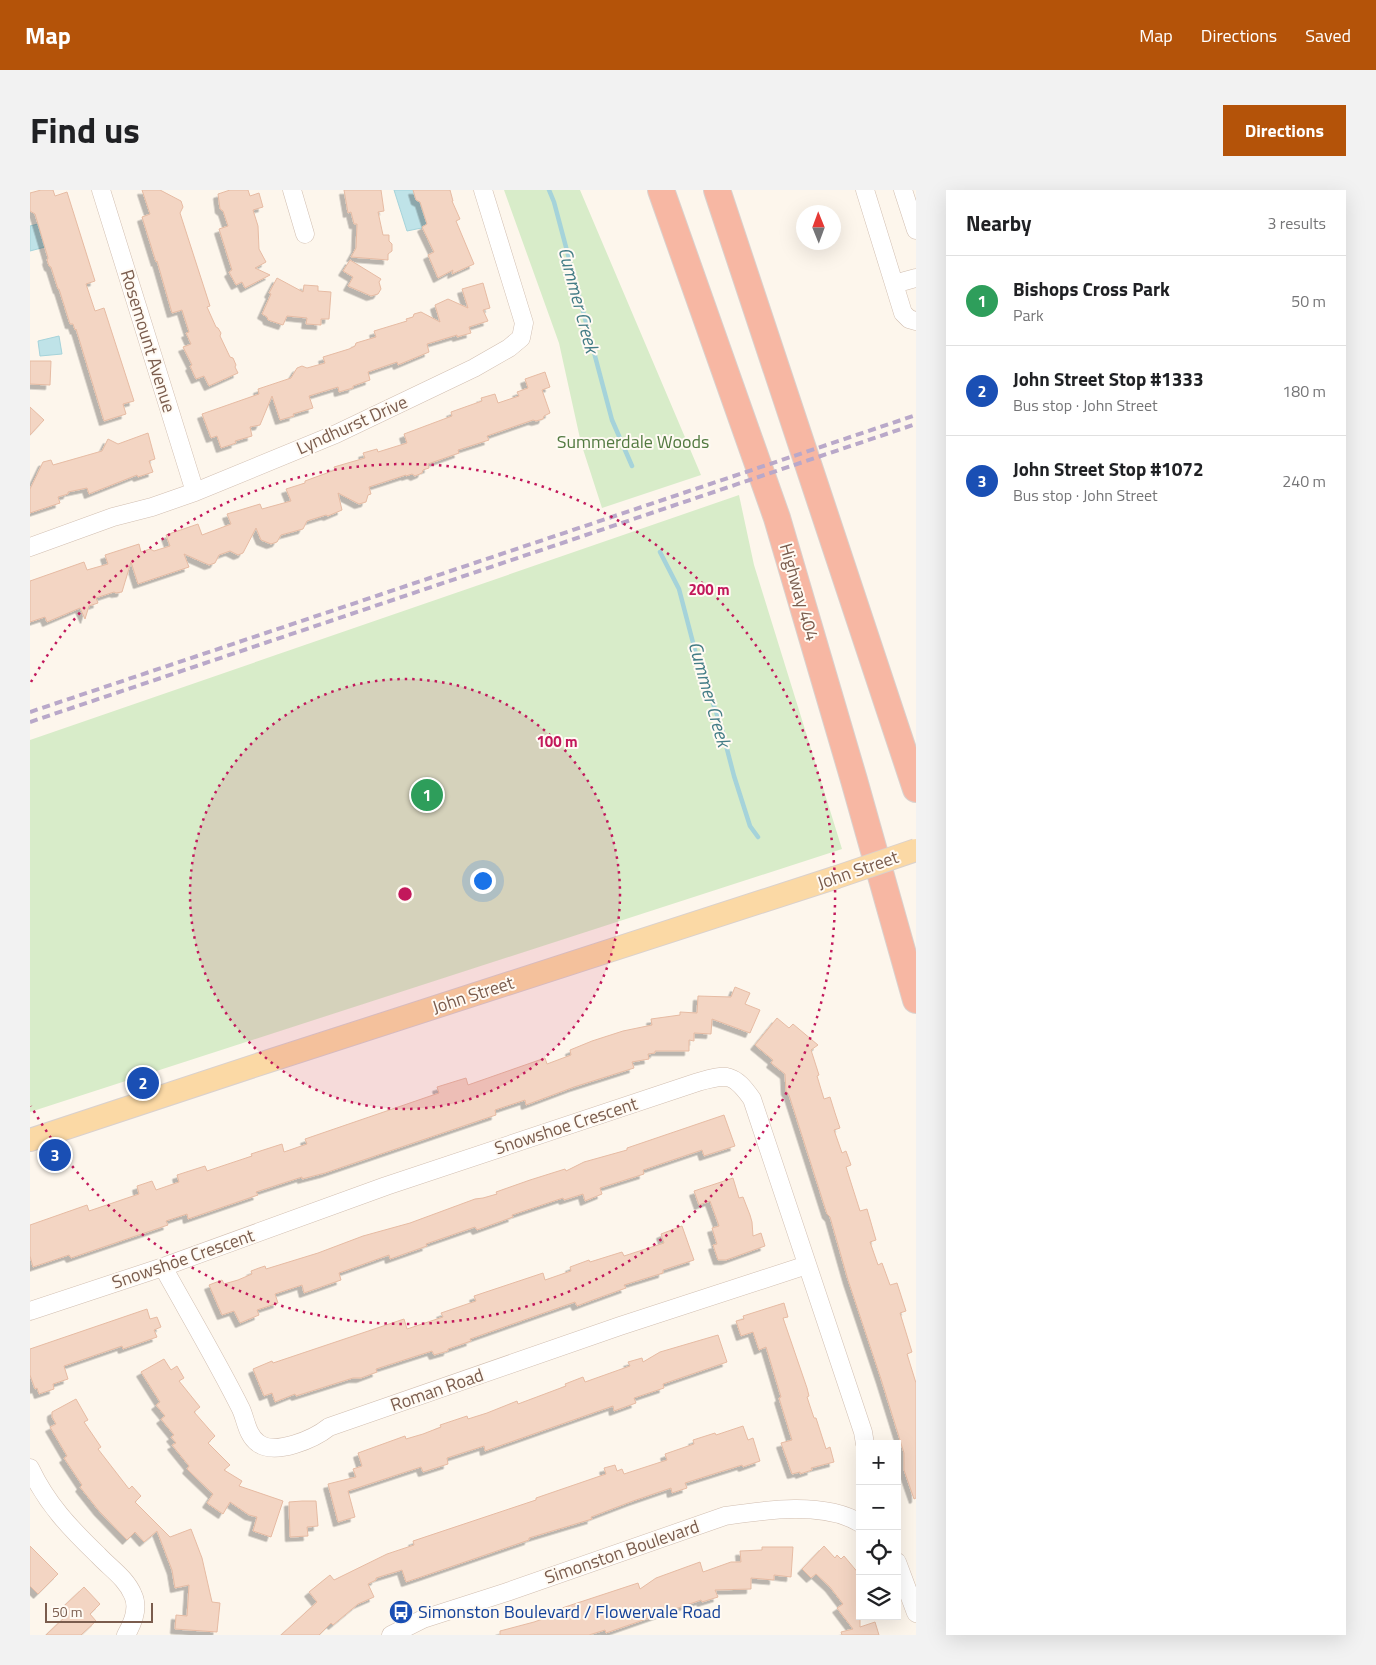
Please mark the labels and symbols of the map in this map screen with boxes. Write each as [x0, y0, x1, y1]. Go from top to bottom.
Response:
north arrow [796, 205, 841, 250]
water label: Cummer Creek [551, 244, 608, 359]
street label: Rosemount Avenue [114, 266, 183, 416]
street label: Lyndhurst Drive [292, 388, 412, 461]
park label: Summerdale Woods [557, 428, 709, 455]
street label: Highway 404 [773, 540, 826, 644]
text: 200 m [688, 578, 730, 601]
water label: Cummer Creek [682, 638, 740, 753]
text: 100 m [536, 730, 578, 753]
pin: 1 [411, 776, 443, 814]
street label: John Street [814, 843, 903, 896]
your location [470, 868, 496, 894]
centre of rings [396, 885, 414, 903]
street label: John Street [429, 968, 518, 1020]
pin: 2 [127, 1064, 159, 1102]
street label: Snowshoe Crescent [491, 1089, 642, 1161]
pin: 3 [39, 1136, 71, 1174]
street label: Snowshoe Crescent [108, 1221, 258, 1296]
street label: Roman Road [387, 1361, 487, 1418]
street label: Simonston Boulevard [541, 1512, 703, 1591]
place label: Simonston Boulevard / Flowervale Road [418, 1598, 721, 1625]
bus stop icon: Simonston Boulevard / Flowervale Road [388, 1599, 414, 1625]
scale bar [45, 1600, 152, 1623]

